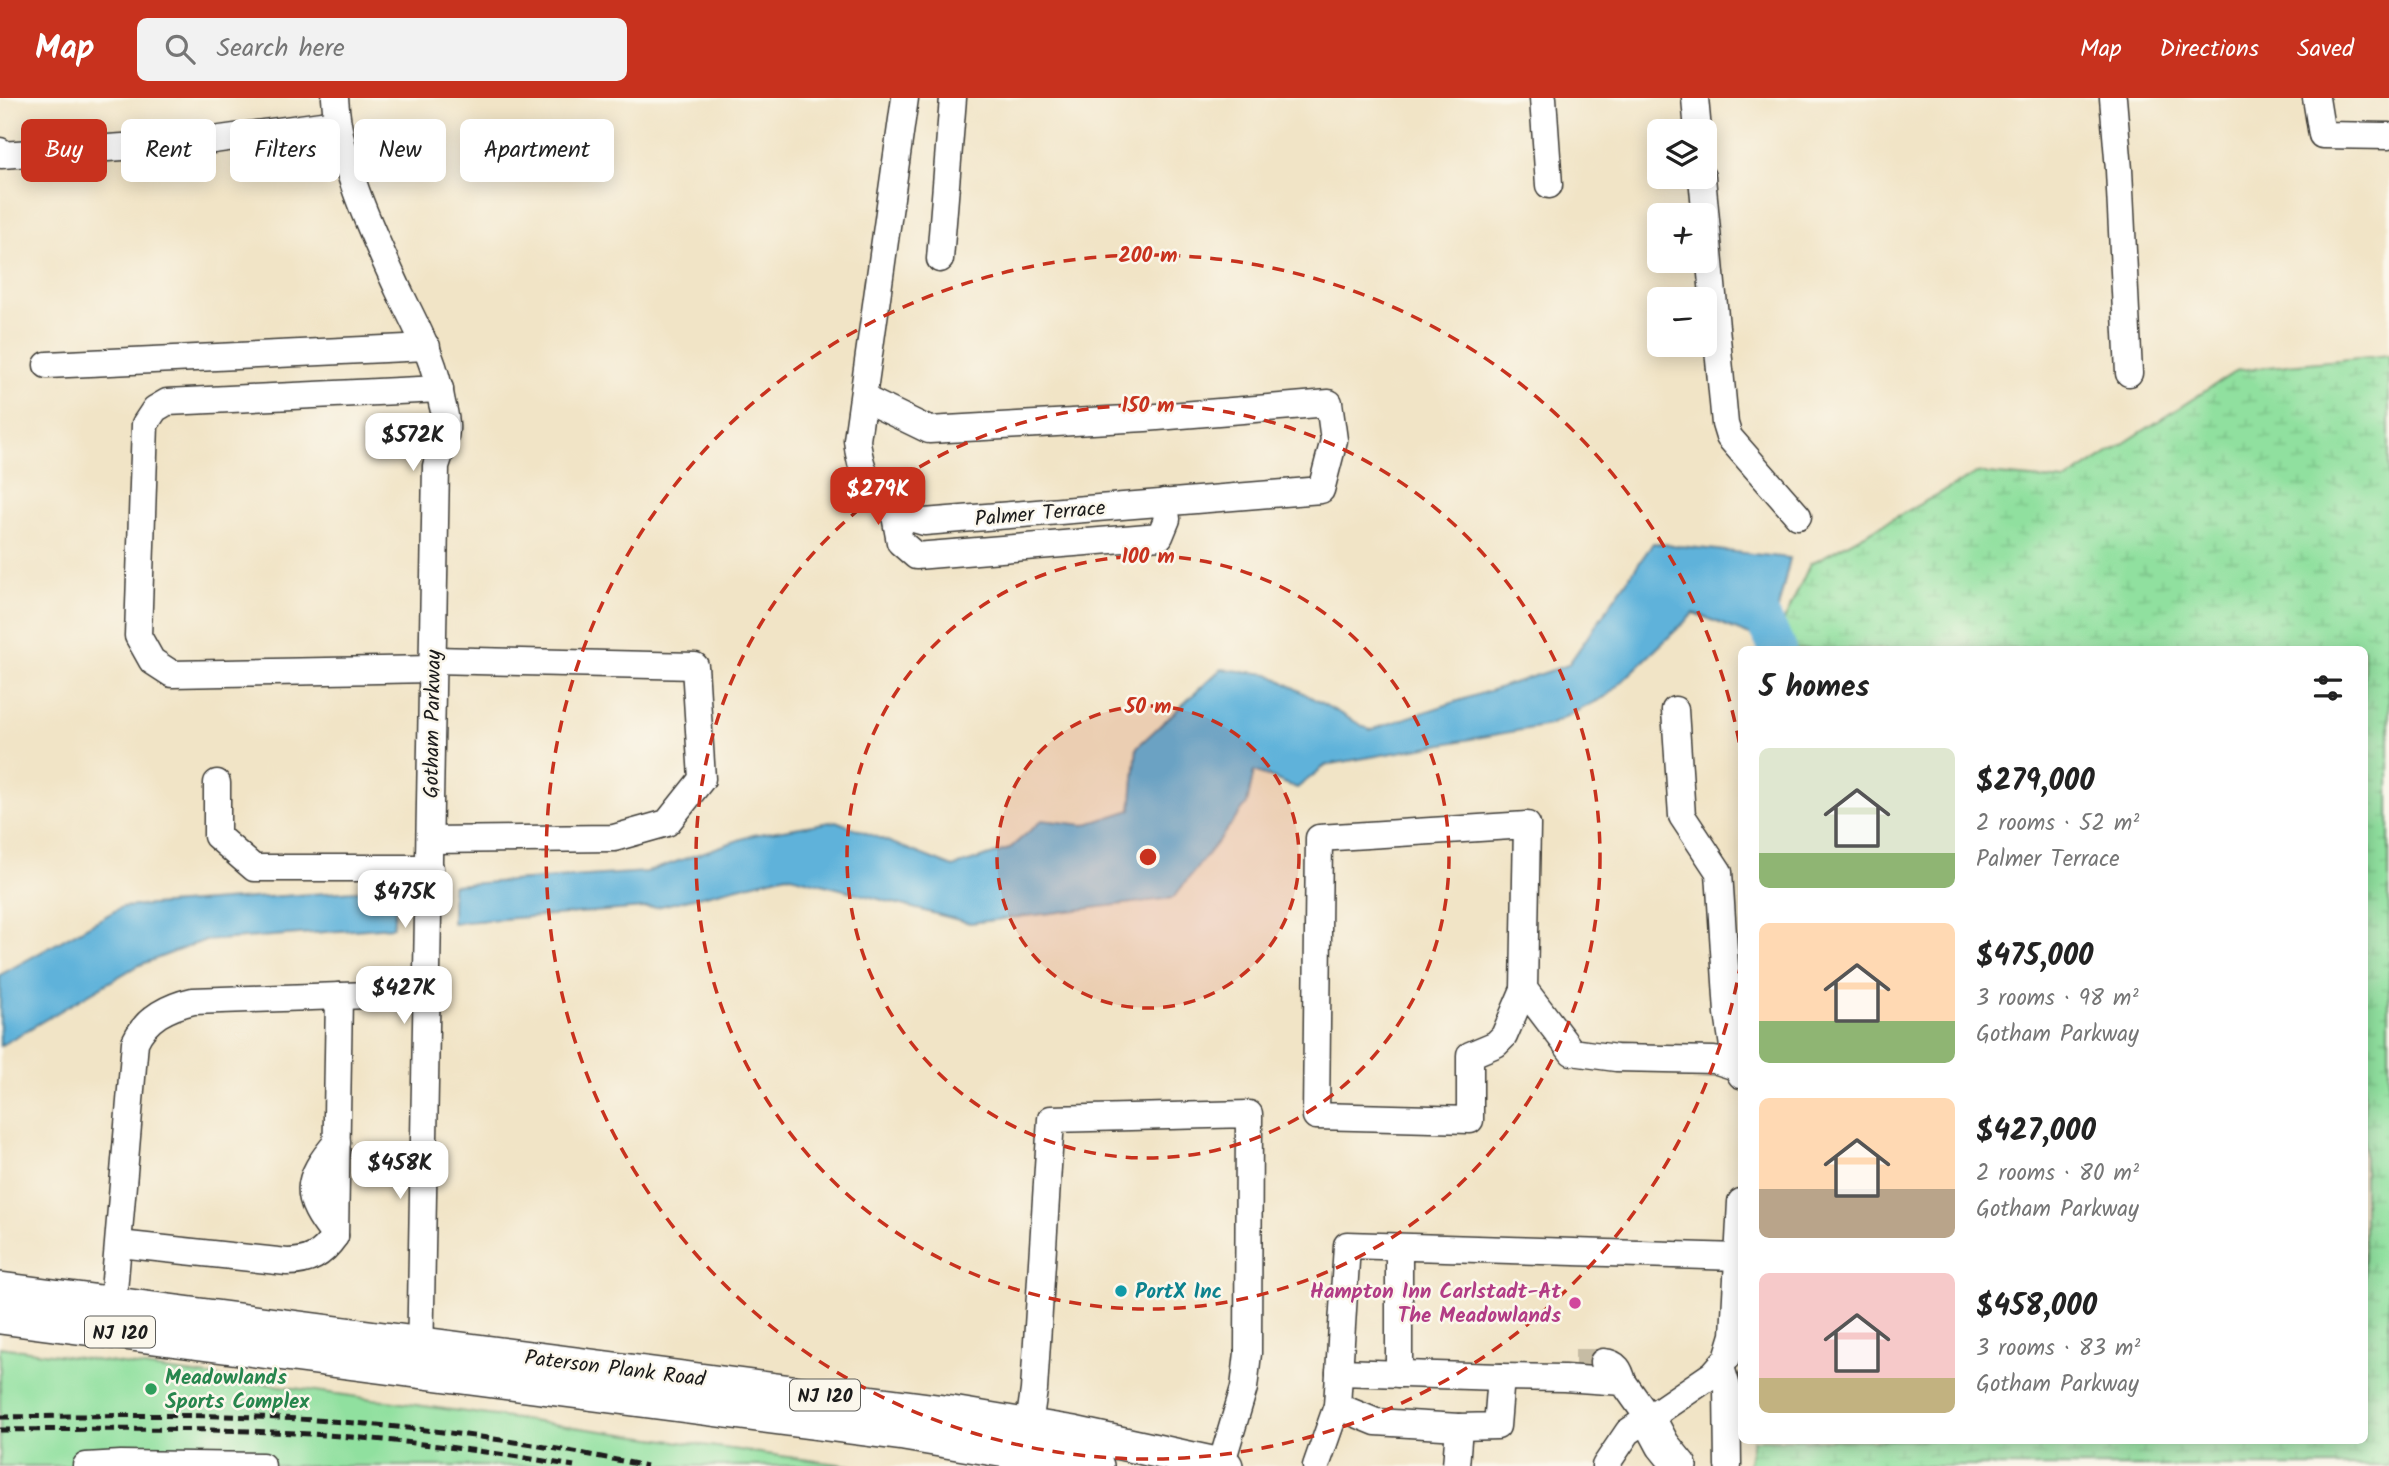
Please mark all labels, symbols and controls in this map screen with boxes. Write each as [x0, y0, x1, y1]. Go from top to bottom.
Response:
search box [137, 18, 627, 81]
text: Map [35, 23, 95, 76]
text: Search here [217, 28, 345, 70]
icon: search [161, 30, 199, 68]
text: Map [2080, 30, 2122, 69]
text: Directions [2160, 30, 2259, 69]
text: Saved [2297, 30, 2354, 69]
chip: Buy [21, 119, 107, 182]
chip: Rent [121, 119, 216, 182]
chip: Filters [230, 119, 340, 182]
chip: New [354, 119, 446, 182]
chip: Apartment [460, 119, 614, 182]
map controls [1647, 119, 1717, 357]
button: layers [1647, 119, 1717, 189]
button: + [1647, 203, 1717, 273]
text: 200 m [1118, 240, 1178, 273]
button: − [1647, 287, 1717, 357]
text: 150 m [1121, 390, 1175, 423]
pin: $572K [364, 414, 462, 473]
text: $572K [381, 418, 445, 454]
pin: $279K [829, 468, 927, 527]
text: $279K [846, 472, 910, 508]
street label: Palmer Terrace [973, 492, 1107, 537]
text: 100 m [1121, 541, 1175, 574]
street label: Gotham Parkway [416, 649, 451, 799]
text: 5 homes [1759, 664, 1870, 712]
icon: filters [2309, 669, 2347, 707]
text: 50 m [1124, 691, 1171, 724]
text: $279,000 [1976, 758, 2095, 806]
icon: home [1815, 776, 1899, 860]
text: 2 rooms · 52 m² [1976, 806, 2139, 842]
text: Palmer Terrace [1976, 842, 2120, 878]
centre of rings [1136, 845, 1160, 869]
pin: $475K [356, 870, 454, 930]
text: $475K [374, 875, 436, 911]
text: $475,000 [1976, 933, 2093, 981]
icon: home [1815, 951, 1899, 1035]
pin: $427K [355, 967, 453, 1026]
text: $427K [372, 971, 436, 1007]
text: 3 rooms · 98 m² [1976, 981, 2139, 1017]
text: Gotham Parkway [1976, 1017, 2139, 1053]
text: $427,000 [1976, 1108, 2096, 1156]
icon: home [1815, 1126, 1899, 1210]
pin: $458K [351, 1142, 449, 1201]
text: $458K [367, 1146, 433, 1182]
text: 2 rooms · 80 m² [1976, 1156, 2139, 1192]
text: Gotham Parkway [1976, 1192, 2139, 1228]
place label: PortX Inc [1135, 1276, 1222, 1309]
place label: Hampton Inn Carlstadt-At The Meadowlands [1310, 1276, 1562, 1333]
marker: PortX Inc [1113, 1283, 1129, 1299]
text: $458,000 [1976, 1283, 2097, 1331]
marker: Hampton Inn Carlstadt-At The Meadowlands [1567, 1295, 1583, 1311]
icon: home [1815, 1301, 1899, 1385]
road number: NJ 120 [85, 1316, 155, 1348]
text: 3 rooms · 83 m² [1976, 1331, 2140, 1367]
street label: Paterson Plank Road [523, 1342, 708, 1397]
place label: Meadowlands Sports Complex [165, 1362, 310, 1419]
text: Gotham Parkway [1976, 1367, 2139, 1403]
road number: NJ 120 [790, 1380, 860, 1410]
marker: Meadowlands Sports Complex [143, 1381, 159, 1397]

